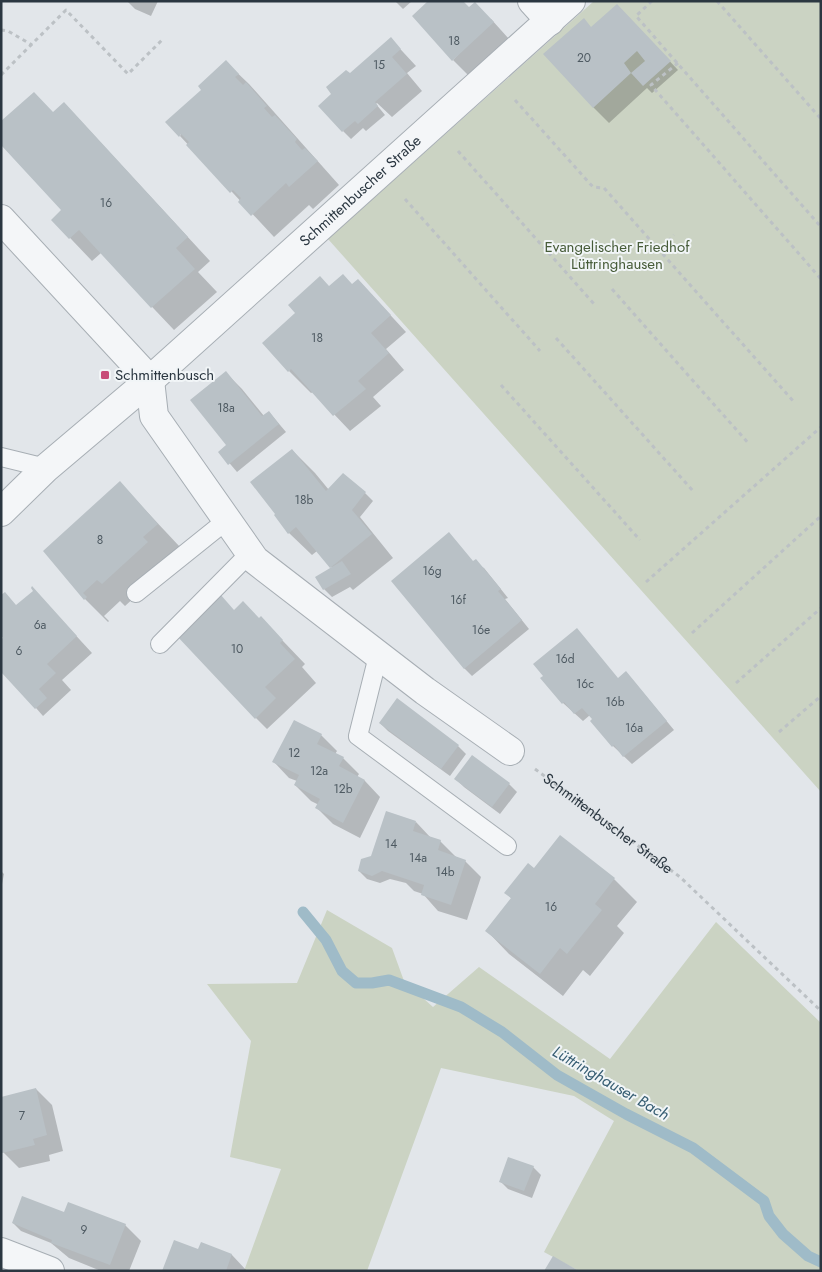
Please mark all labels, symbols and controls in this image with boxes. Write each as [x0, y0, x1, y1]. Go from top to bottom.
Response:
house number: 18 [448, 32, 460, 50]
house number: 20 [577, 49, 591, 67]
house number: 15 [373, 56, 385, 74]
street label: Schmittenbuscher Straße [294, 130, 426, 252]
house number: 16 [100, 194, 112, 212]
park label: Evangelischer Friedhof Lüttringhausen [545, 236, 690, 275]
house number: 18 [311, 329, 323, 347]
place label: Schmittenbusch [115, 364, 214, 386]
marker: Schmittenbusch [99, 369, 111, 381]
house number: 18a [217, 399, 235, 417]
house number: 18b [295, 491, 314, 509]
house number: 8 [97, 531, 103, 549]
house number: 16g [422, 562, 442, 580]
house number: 16f [450, 591, 466, 609]
house number: 6a [34, 616, 47, 634]
house number: 16e [472, 621, 490, 639]
house number: 10 [231, 640, 243, 658]
house number: 6 [16, 642, 23, 660]
house number: 16d [555, 650, 575, 668]
house number: 16c [576, 675, 594, 693]
house number: 16b [605, 693, 625, 711]
house number: 16a [625, 719, 643, 737]
house number: 12 [288, 744, 300, 762]
house number: 12a [310, 762, 328, 780]
street label: Schmittenbuscher Straße [538, 768, 678, 879]
house number: 12b [333, 780, 353, 798]
house number: 14 [385, 835, 397, 853]
house number: 14a [409, 849, 427, 867]
house number: 14b [435, 863, 455, 881]
house number: 16 [545, 898, 557, 916]
water label: Lüttringhauser Bach [548, 1040, 674, 1126]
house number: 7 [19, 1107, 26, 1125]
house number: 9 [81, 1221, 88, 1239]

